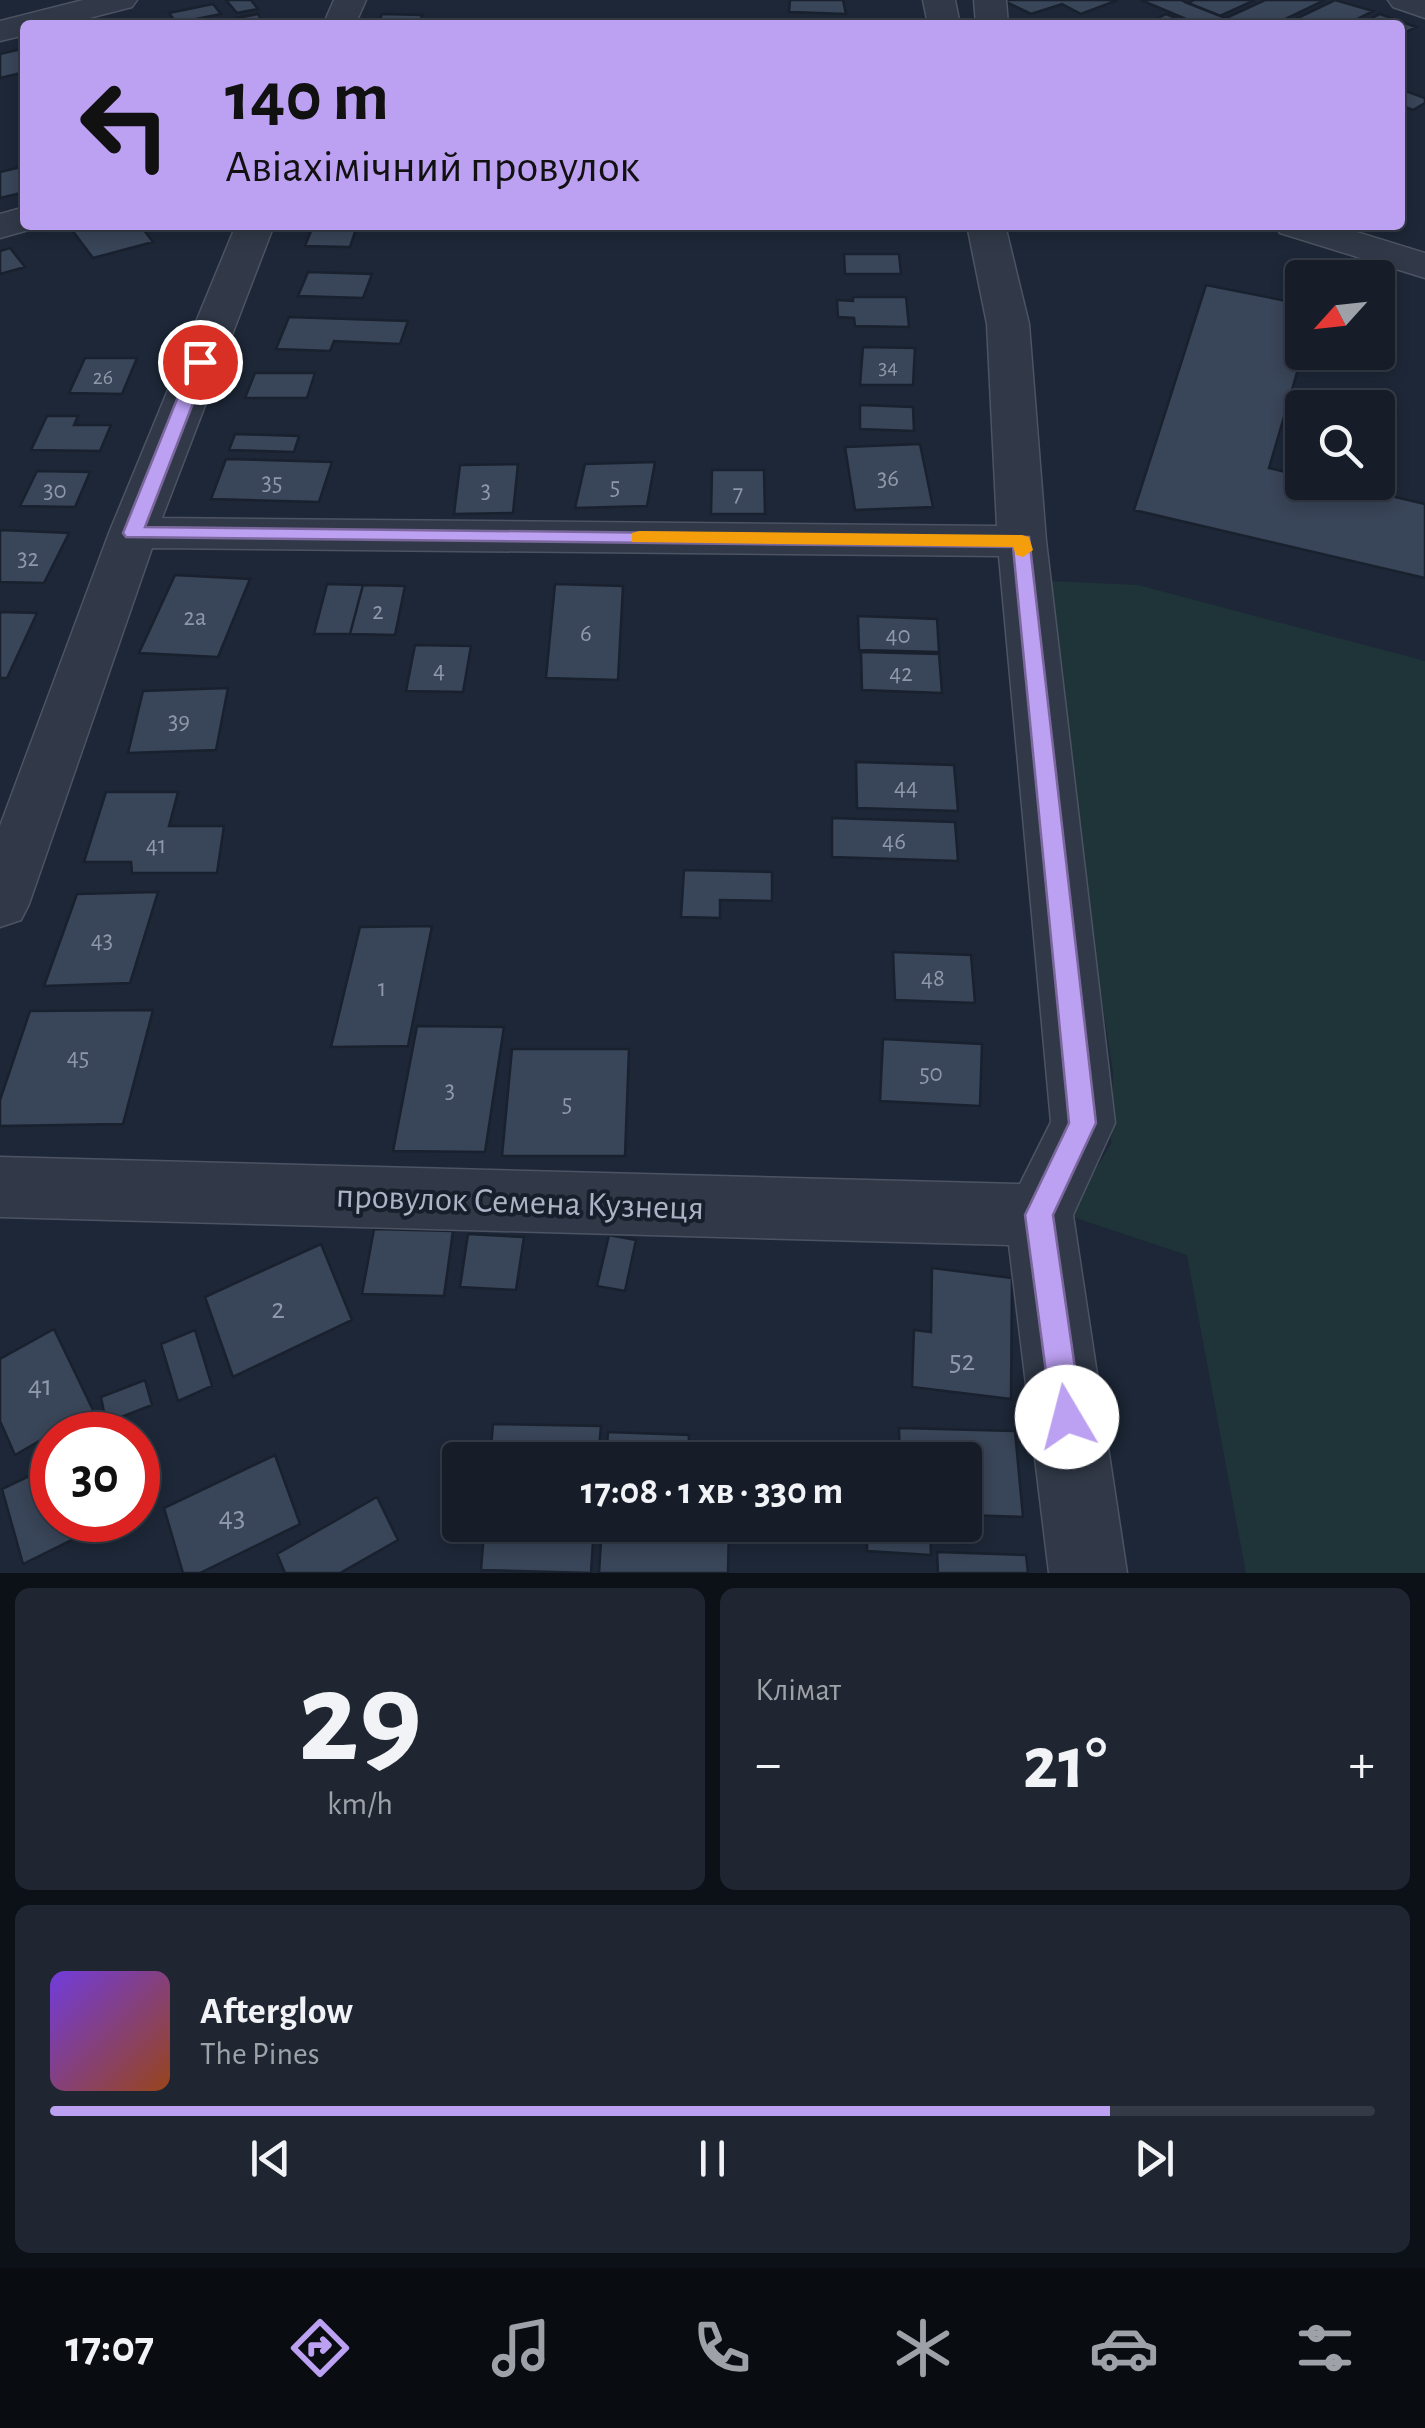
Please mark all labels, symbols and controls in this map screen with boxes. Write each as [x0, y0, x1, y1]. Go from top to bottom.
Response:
icon: left [60, 60, 190, 190]
text: 140 m [225, 63, 389, 133]
text: Авіахімічний провулок [225, 145, 640, 190]
north arrow [1285, 260, 1395, 370]
map controls [1285, 260, 1395, 500]
pin [158, 320, 243, 405]
icon: arrive [173, 335, 228, 390]
house number: 34 [878, 356, 898, 378]
house number: 26 [93, 366, 113, 388]
button: search [1285, 390, 1395, 500]
house number: 36 [877, 466, 899, 491]
house number: 35 [262, 470, 282, 495]
house number: 5 [610, 474, 620, 499]
house number: 30 [43, 478, 67, 503]
house number: 3 [481, 478, 491, 503]
house number: 7 [733, 481, 743, 506]
house number: 32 [17, 546, 39, 571]
house number: 2 [372, 599, 384, 624]
house number: 2а [184, 605, 206, 630]
house number: 6 [580, 621, 592, 646]
house number: 40 [885, 623, 911, 648]
house number: 4 [433, 658, 445, 683]
house number: 42 [889, 661, 913, 686]
house number: 39 [168, 709, 190, 734]
house number: 44 [894, 775, 918, 800]
house number: 46 [882, 829, 906, 854]
house number: 41 [146, 833, 166, 858]
house number: 43 [91, 928, 113, 953]
house number: 48 [921, 966, 945, 991]
house number: 1 [378, 976, 386, 1001]
house number: 45 [67, 1045, 89, 1070]
house number: 50 [919, 1061, 943, 1086]
house number: 3 [445, 1078, 455, 1103]
house number: 5 [562, 1091, 572, 1116]
street label: провулок Семена Кузнеця [335, 1179, 705, 1226]
house number: 2 [271, 1294, 285, 1324]
house number: 52 [949, 1346, 975, 1376]
position arrow [1015, 1365, 1119, 1469]
house number: 41 [28, 1371, 52, 1401]
speed limit sign: 30 [30, 1412, 160, 1542]
text: 17:08 · 1 хв · 330 m [581, 1473, 843, 1511]
house number: 43 [219, 1502, 245, 1532]
text: 29 [298, 1655, 422, 1785]
text: Клімат [755, 1674, 841, 1706]
text: 21° [1023, 1727, 1107, 1802]
text: − [755, 1737, 781, 1792]
text: + [1349, 1737, 1375, 1792]
text: km/h [327, 1788, 393, 1820]
text: Afterglow [200, 1993, 353, 2031]
text: The Pines [200, 2038, 320, 2070]
icon: previous [243, 2131, 298, 2186]
icon: pause [685, 2131, 740, 2186]
icon: next [1127, 2131, 1182, 2186]
icon: directions [285, 2313, 355, 2383]
icon: music [486, 2313, 556, 2383]
icon: phone [687, 2313, 757, 2383]
icon: climate [888, 2313, 958, 2383]
icon: car [1089, 2313, 1159, 2383]
icon: filters [1290, 2313, 1360, 2383]
text: 17:07 [65, 2325, 154, 2370]

